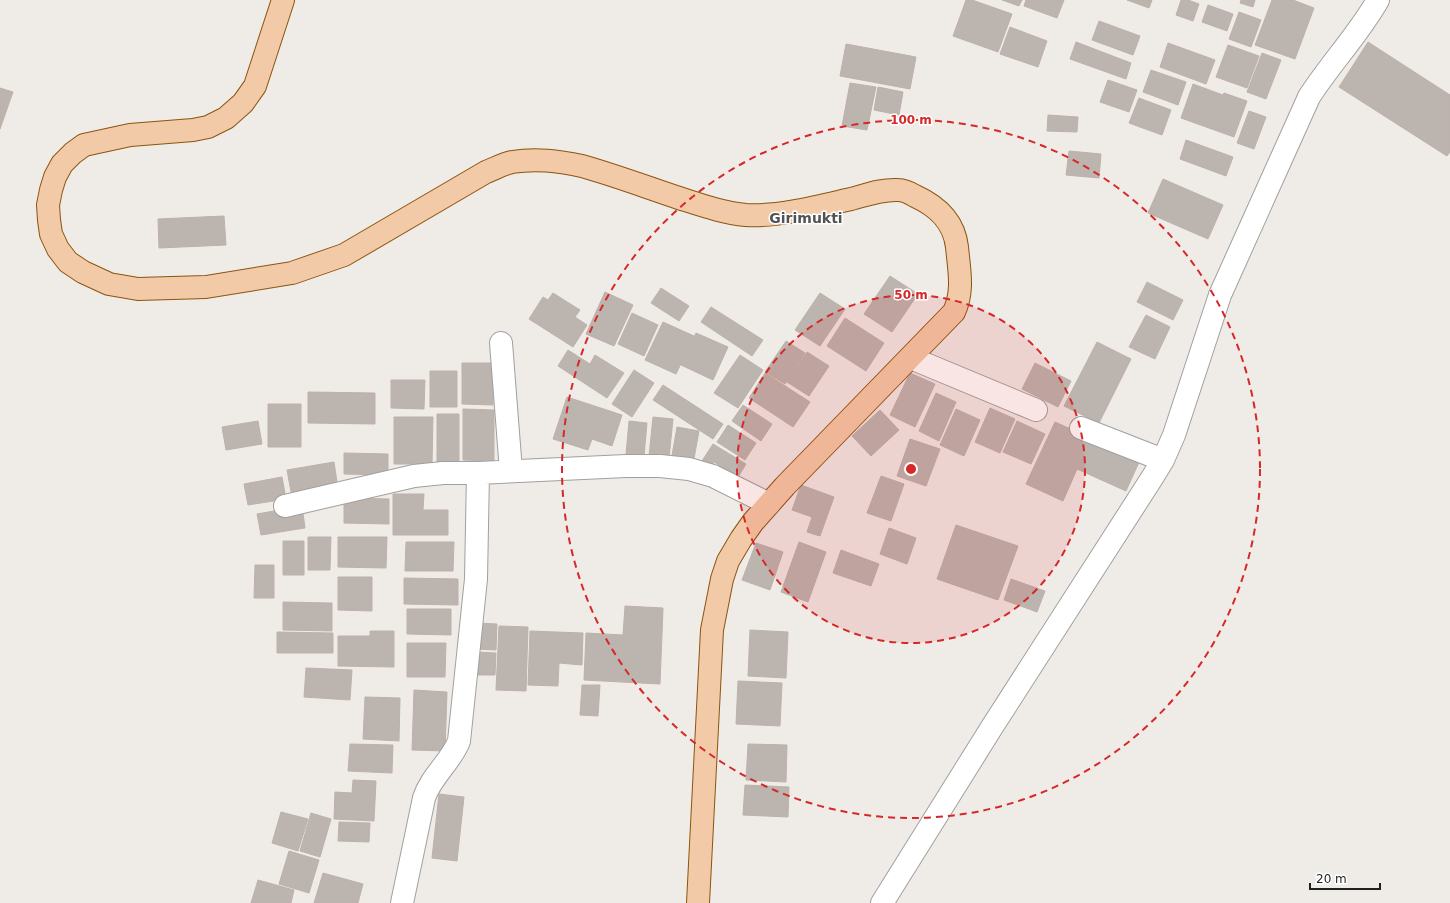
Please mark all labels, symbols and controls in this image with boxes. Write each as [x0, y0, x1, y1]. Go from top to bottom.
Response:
text: 100 m [890, 113, 932, 127]
district label: Girimukti [769, 210, 843, 226]
text: 50 m [894, 288, 928, 302]
centre of rings [904, 462, 918, 476]
scale bar [1310, 865, 1380, 891]
text: 20 m [1316, 872, 1347, 886]

